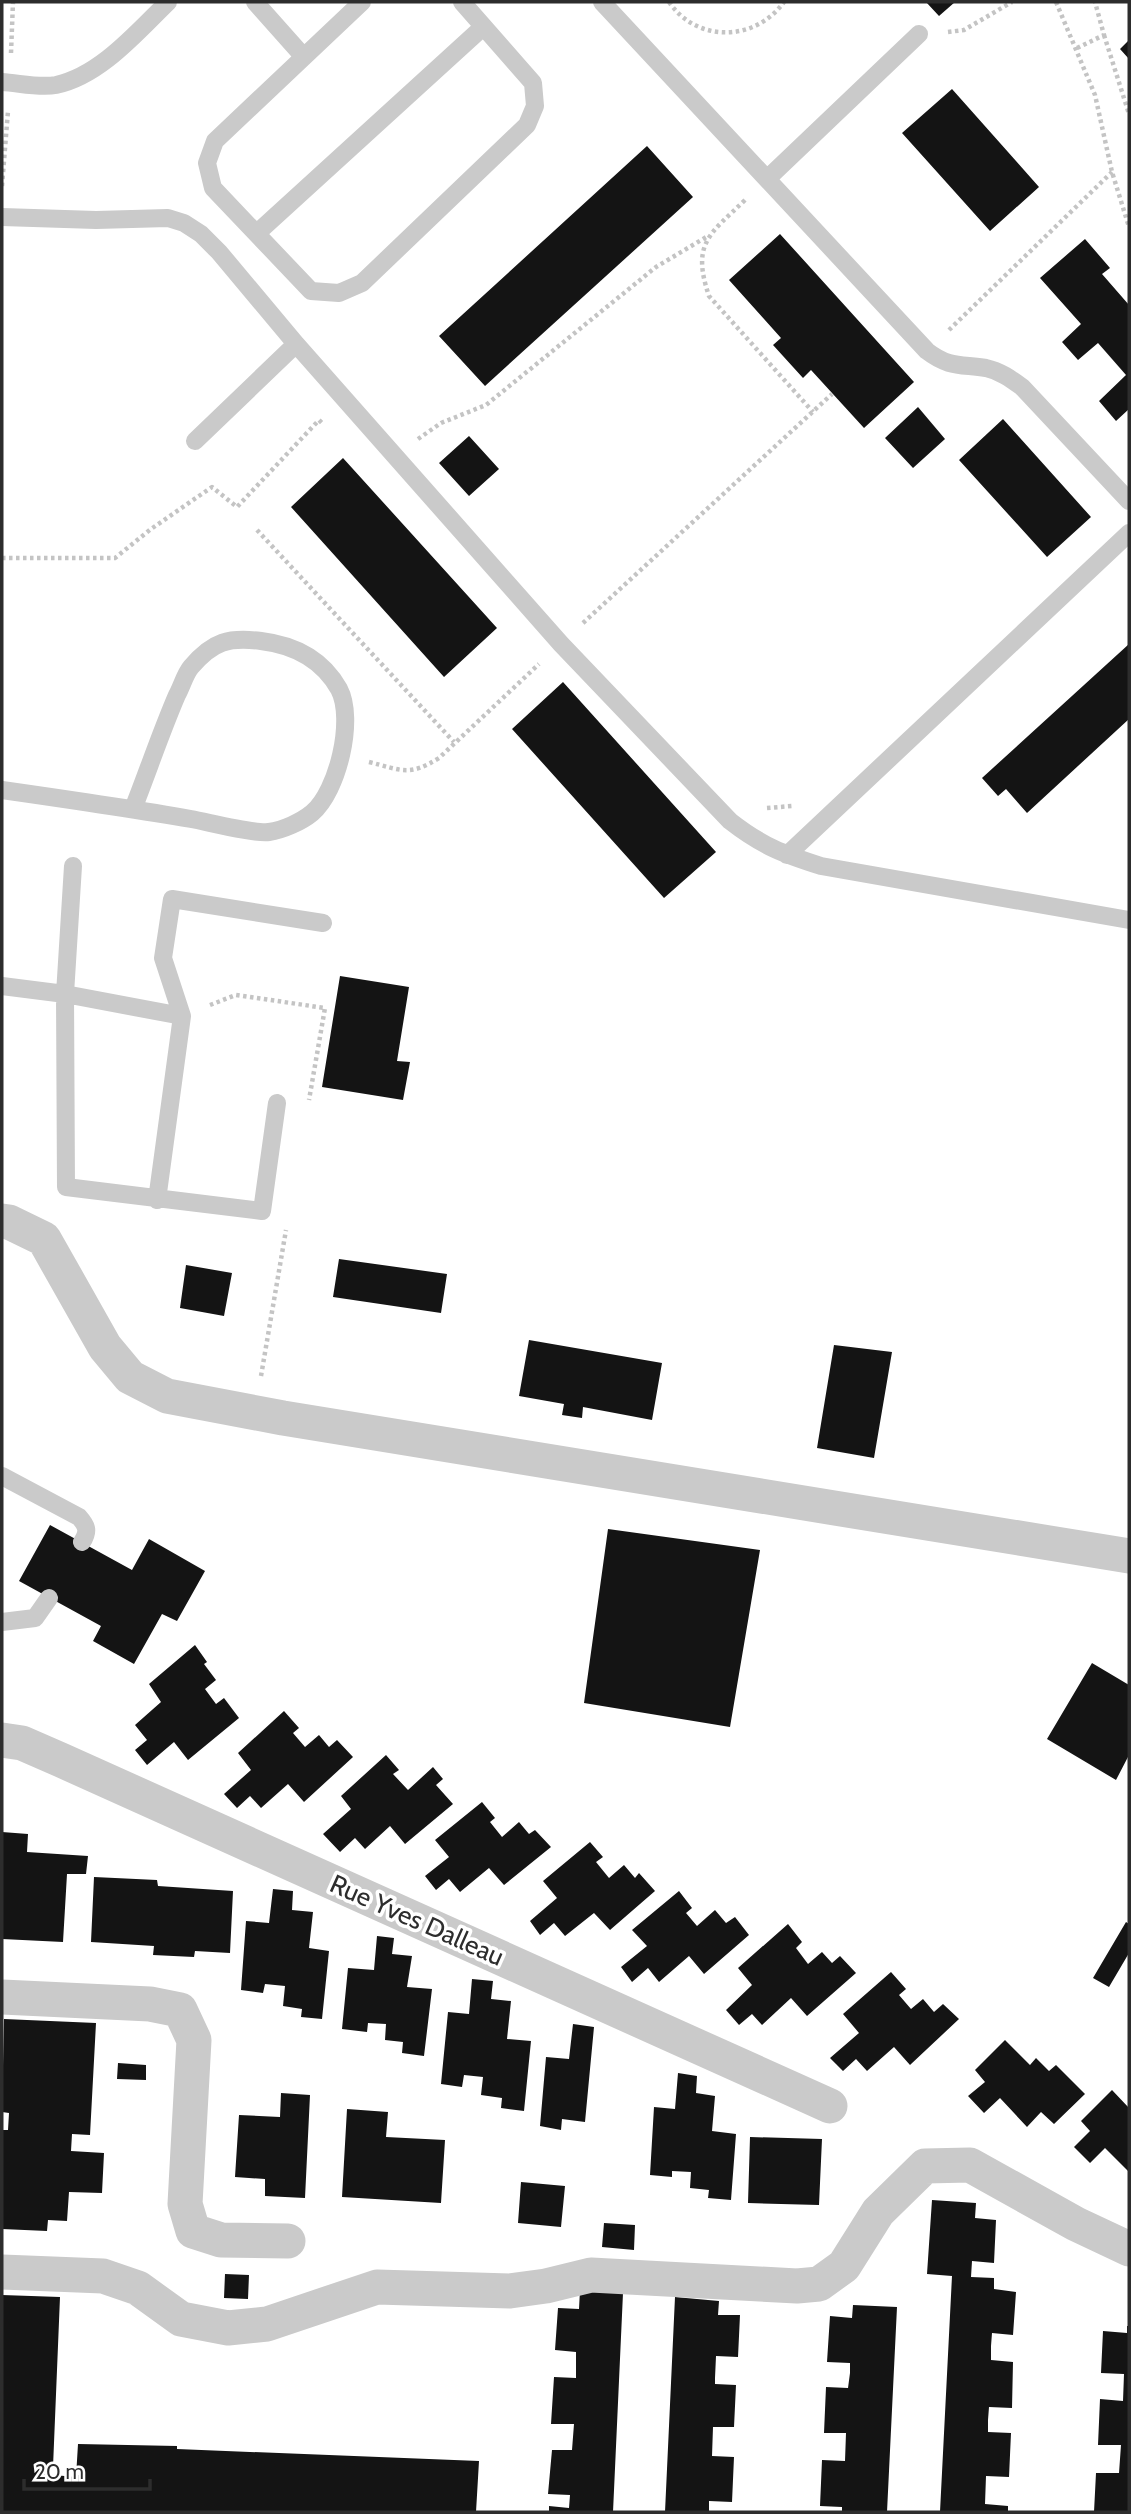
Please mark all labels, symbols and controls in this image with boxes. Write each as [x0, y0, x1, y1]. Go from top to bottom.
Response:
street label: Rue Yves Dalleau [325, 1867, 509, 1973]
scale bar [24, 2448, 150, 2492]
text: 20 m [35, 2459, 84, 2484]

